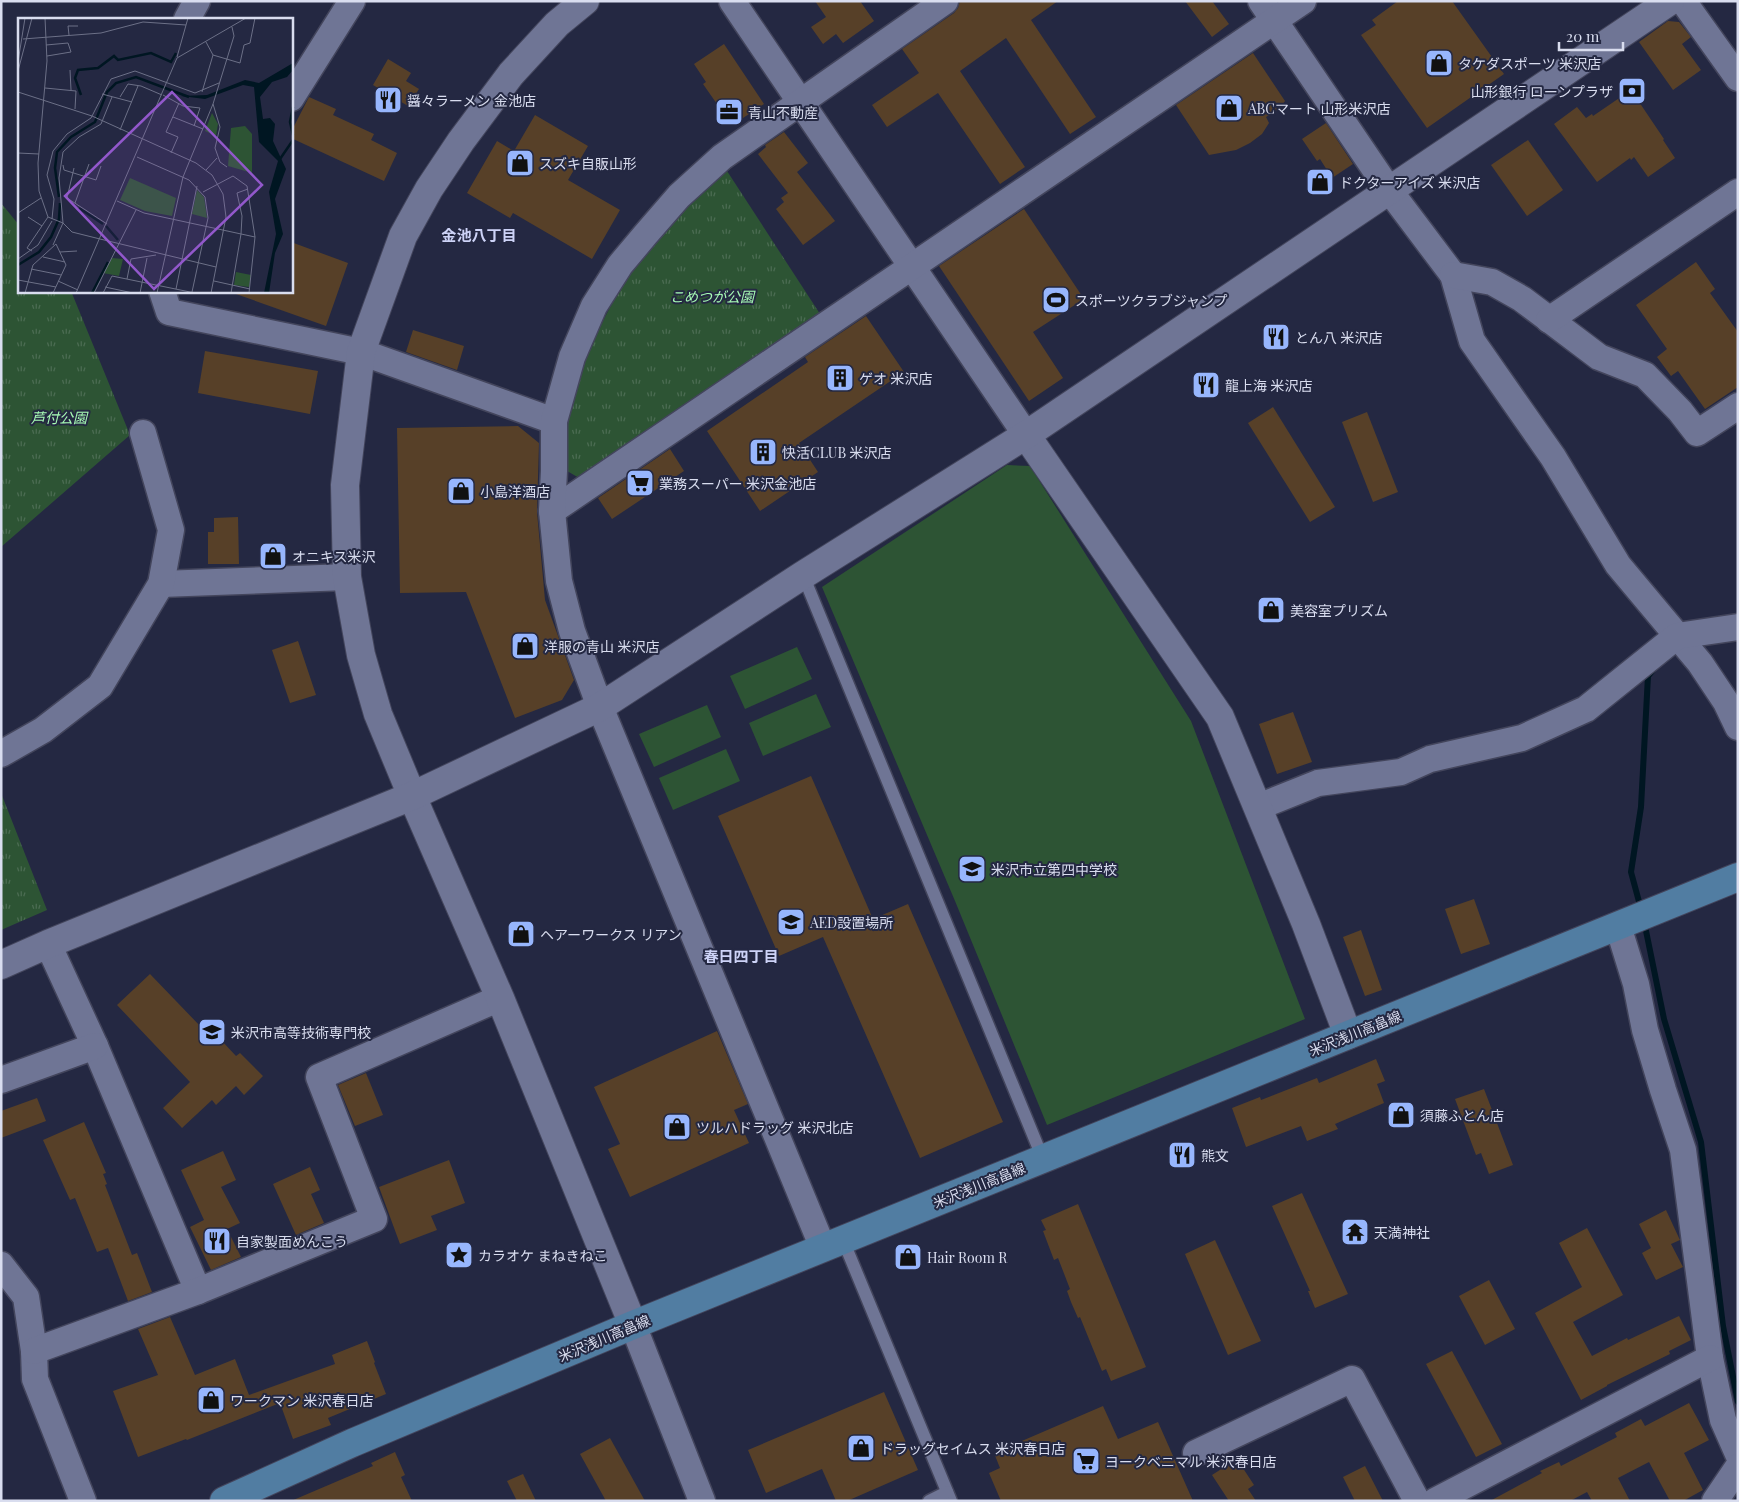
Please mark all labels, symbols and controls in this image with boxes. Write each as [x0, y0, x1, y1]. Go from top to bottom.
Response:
inset map [18, 18, 292, 292]
scale bar [1559, 20, 1623, 52]
text: 20 m [1566, 26, 1600, 46]
shop icon: タケダスポーツ 米沢店 [1424, 48, 1454, 78]
place label: タケダスポーツ 米沢店 [1458, 54, 1601, 73]
bank icon: 山形銀行 ローンプラザ [1617, 76, 1647, 106]
place label: 山形銀行 ローンプラザ [1471, 82, 1613, 101]
restaurant icon: 醤々ラーメン 金池店 [373, 85, 403, 115]
place label: 醤々ラーメン 金池店 [407, 91, 536, 110]
shop icon: ABCマート 山形米沢店 [1214, 93, 1244, 123]
office icon: 青山不動産 [714, 97, 744, 127]
place label: ABCマート 山形米沢店 [1247, 99, 1390, 118]
place label: 青山不動産 [748, 103, 818, 122]
shop icon: スズキ自販山形 [505, 148, 535, 178]
place label: スズキ自販山形 [539, 154, 637, 173]
shop icon: ドクターアイズ 米沢店 [1305, 167, 1335, 197]
place label: ドクターアイズ 米沢店 [1339, 173, 1480, 192]
district label: 金池八丁目 [441, 225, 517, 245]
sports icon: スポーツクラブジャンプ [1041, 285, 1071, 315]
park label: こめつが公園 [670, 287, 756, 306]
place label: スポーツクラブジャンプ [1075, 291, 1228, 310]
restaurant icon: とん八 米沢店 [1261, 322, 1291, 352]
place label: とん八 米沢店 [1295, 328, 1383, 347]
building icon: ゲオ 米沢店 [825, 363, 855, 393]
place label: ゲオ 米沢店 [859, 369, 933, 388]
restaurant icon: 龍上海 米沢店 [1191, 370, 1221, 400]
place label: 龍上海 米沢店 [1225, 376, 1313, 395]
park label: 芦付公園 [31, 408, 89, 427]
building icon: 快活CLUB 米沢店 [748, 437, 778, 467]
place label: 快活CLUB 米沢店 [782, 443, 892, 462]
supermarket icon: 業務スーパー 米沢金池店 [625, 468, 655, 498]
place label: 業務スーパー 米沢金池店 [659, 474, 816, 493]
shop icon: 小島洋酒店 [446, 476, 476, 506]
place label: 小島洋酒店 [480, 482, 550, 501]
shop icon: オニキス米沢 [258, 541, 288, 571]
place label: オニキス米沢 [292, 547, 376, 566]
shop icon: 美容室プリズム [1256, 595, 1286, 625]
place label: 美容室プリズム [1290, 601, 1388, 620]
shop icon: 洋服の青山 米沢店 [510, 631, 540, 661]
place label: 洋服の青山 米沢店 [544, 637, 660, 656]
school or university icon: 米沢市立第四中学校 [957, 854, 987, 884]
place label: 米沢市立第四中学校 [991, 860, 1117, 879]
school or university icon: AED設置場所 [776, 907, 806, 937]
place label: AED設置場所 [809, 913, 893, 932]
shop icon: ヘアーワークス リアン [506, 919, 536, 949]
place label: ヘアーワークス リアン [540, 925, 682, 944]
district label: 春日四丁目 [703, 946, 779, 966]
street label: 米沢浅川高畠線 [1306, 1006, 1404, 1060]
school or university icon: 米沢市高等技術専門校 [197, 1017, 227, 1047]
place label: 米沢市高等技術専門校 [231, 1023, 371, 1042]
shop icon: 須藤ふとん店 [1386, 1100, 1416, 1130]
place label: 須藤ふとん店 [1420, 1106, 1504, 1125]
shop icon: ツルハドラッグ 米沢北店 [662, 1112, 692, 1142]
place label: ツルハドラッグ 米沢北店 [696, 1118, 854, 1137]
restaurant icon: 熊文 [1167, 1140, 1197, 1170]
place label: 熊文 [1201, 1146, 1229, 1165]
street label: 米沢浅川高畠線 [930, 1158, 1028, 1212]
temple icon: 天満神社 [1340, 1217, 1370, 1247]
place label: 天満神社 [1374, 1223, 1430, 1242]
restaurant icon: 自家製面めんこう [202, 1226, 232, 1256]
place label: 自家製面めんこう [236, 1232, 348, 1251]
place icon: カラオケ まねきねこ [444, 1240, 474, 1270]
shop icon: Hair Room R [893, 1242, 923, 1272]
place label: カラオケ まねきねこ [478, 1246, 608, 1265]
place label: Hair Room R [927, 1248, 1008, 1267]
street label: 米沢浅川高畠線 [555, 1310, 653, 1366]
shop icon: ワークマン 米沢春日店 [196, 1385, 226, 1415]
place label: ワークマン 米沢春日店 [230, 1391, 374, 1410]
shop icon: ドラッグセイムス 米沢春日店 [846, 1433, 876, 1463]
place label: ドラッグセイムス 米沢春日店 [880, 1439, 1065, 1458]
supermarket icon: ヨークベニマル 米沢春日店 [1071, 1446, 1101, 1476]
place label: ヨークベニマル 米沢春日店 [1105, 1452, 1277, 1471]

